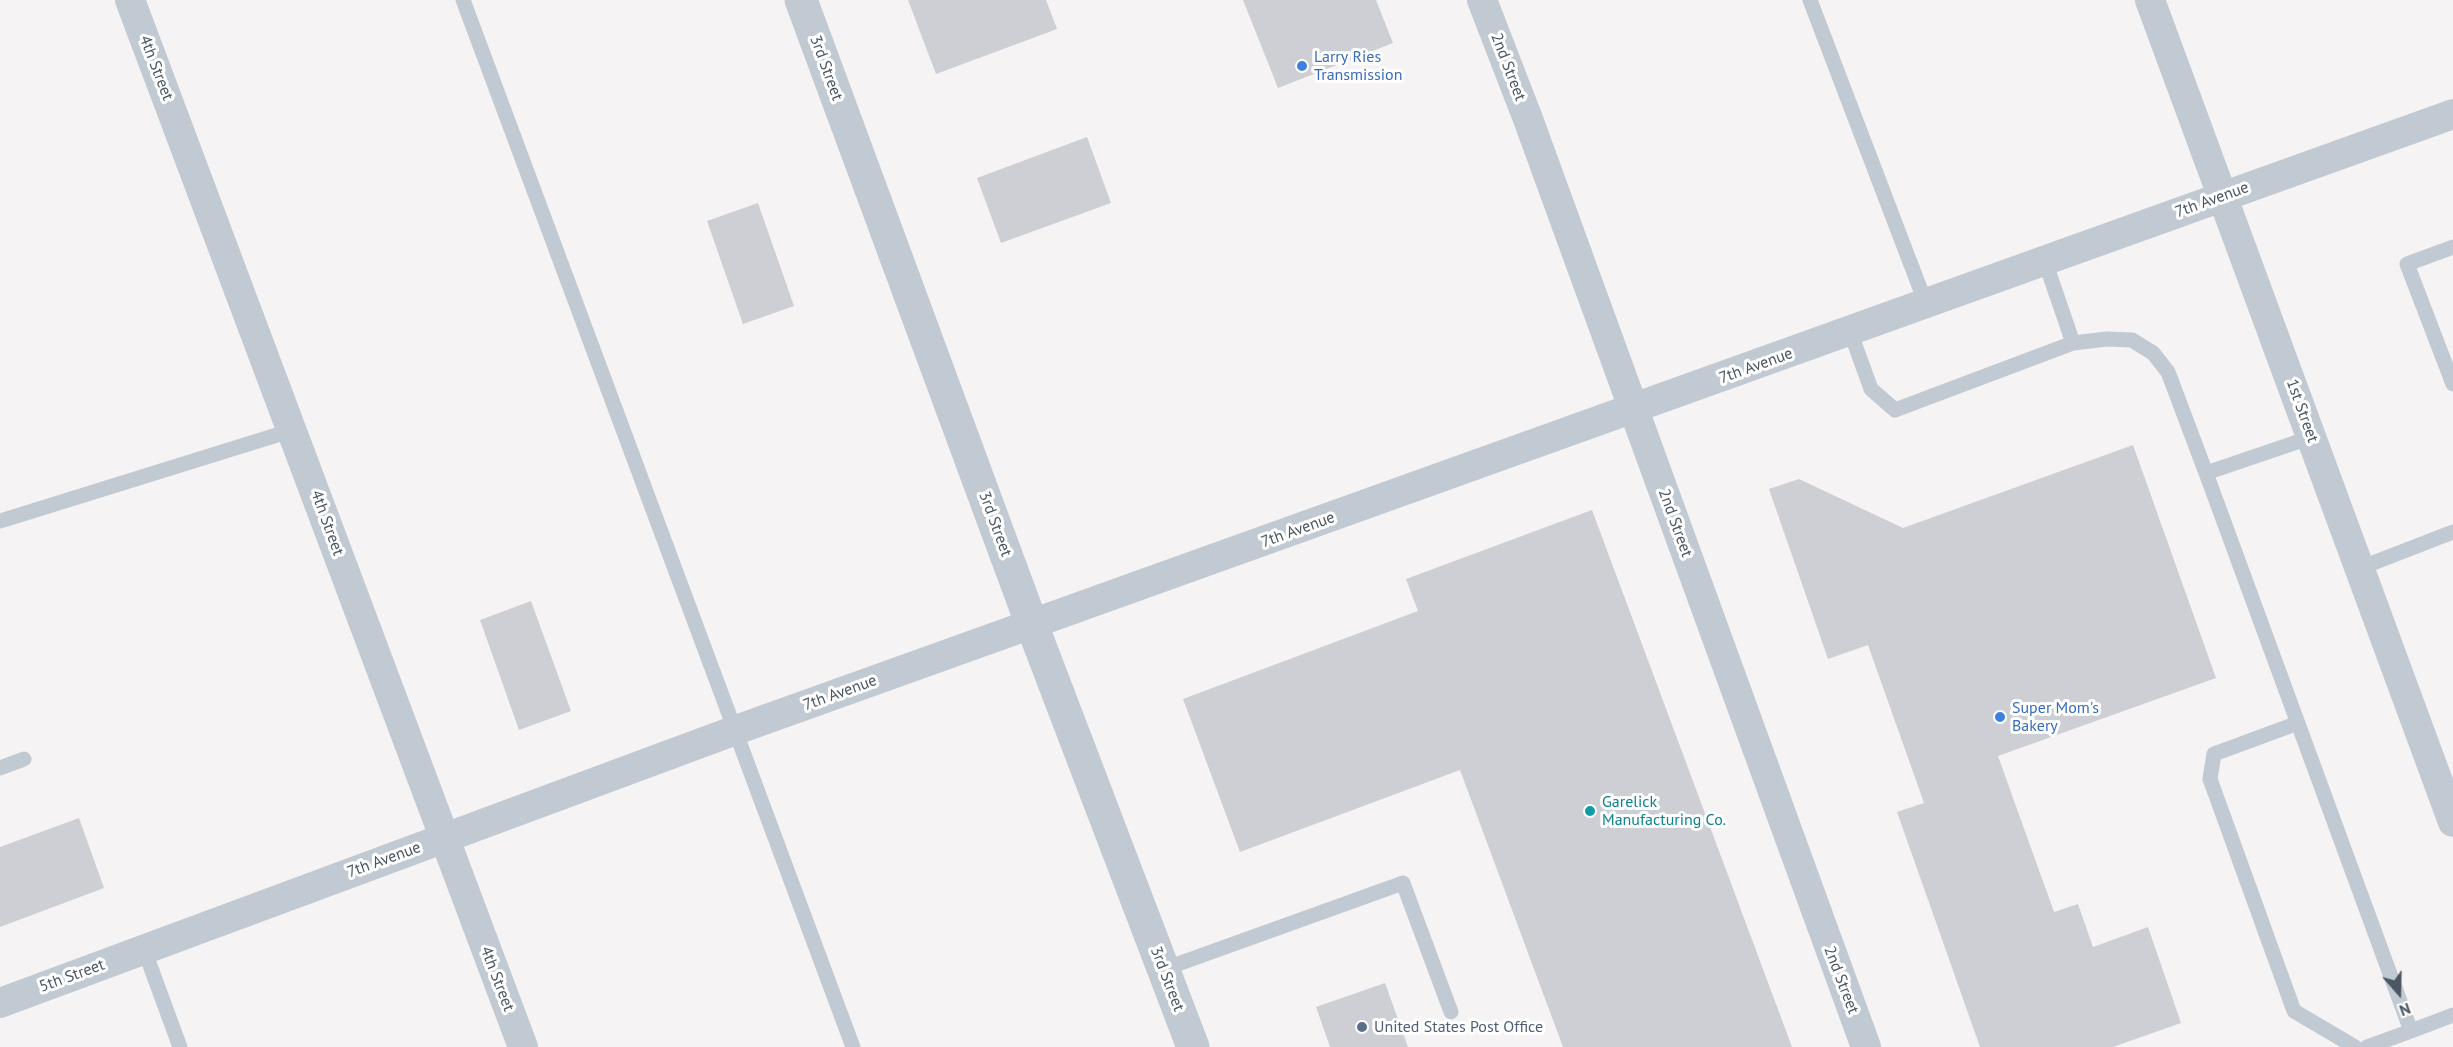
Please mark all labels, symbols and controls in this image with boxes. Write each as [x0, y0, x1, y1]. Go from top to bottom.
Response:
street label: 2nd Street [1486, 30, 1530, 104]
street label: 4th Street [135, 33, 177, 103]
street label: 3rd Street [805, 33, 847, 103]
place label: Larry Ries Transmission [1314, 47, 1402, 85]
marker: Larry Ries Transmission [1295, 59, 1309, 73]
street label: 7th Avenue [2173, 178, 2251, 222]
street label: 7th Avenue [1717, 344, 1795, 388]
street label: 1st Street [2282, 377, 2322, 445]
street label: 2nd Street [1654, 486, 1696, 560]
street label: 4th Street [306, 488, 348, 558]
street label: 3rd Street [974, 489, 1016, 559]
street label: 7th Avenue [1259, 508, 1337, 552]
street label: 7th Avenue [801, 671, 879, 715]
place label: Super Mom's Bakery [2012, 698, 2099, 736]
marker: Super Mom's Bakery [1993, 710, 2007, 724]
place label: Garelick Manufacturing Co. [1602, 792, 1726, 830]
marker: Garelick Manufacturing Co. [1583, 804, 1597, 818]
street label: 7th Avenue [345, 838, 423, 882]
street label: 2nd Street [1819, 943, 1863, 1017]
street label: 4th Street [476, 944, 518, 1014]
street label: 3rd Street [1146, 944, 1188, 1014]
street label: 5th Street [37, 955, 107, 997]
north arrow [2369, 963, 2429, 1023]
text: N [2397, 999, 2414, 1021]
place label: United States Post Office [1374, 1017, 1543, 1037]
marker: United States Post Office [1355, 1020, 1369, 1034]

